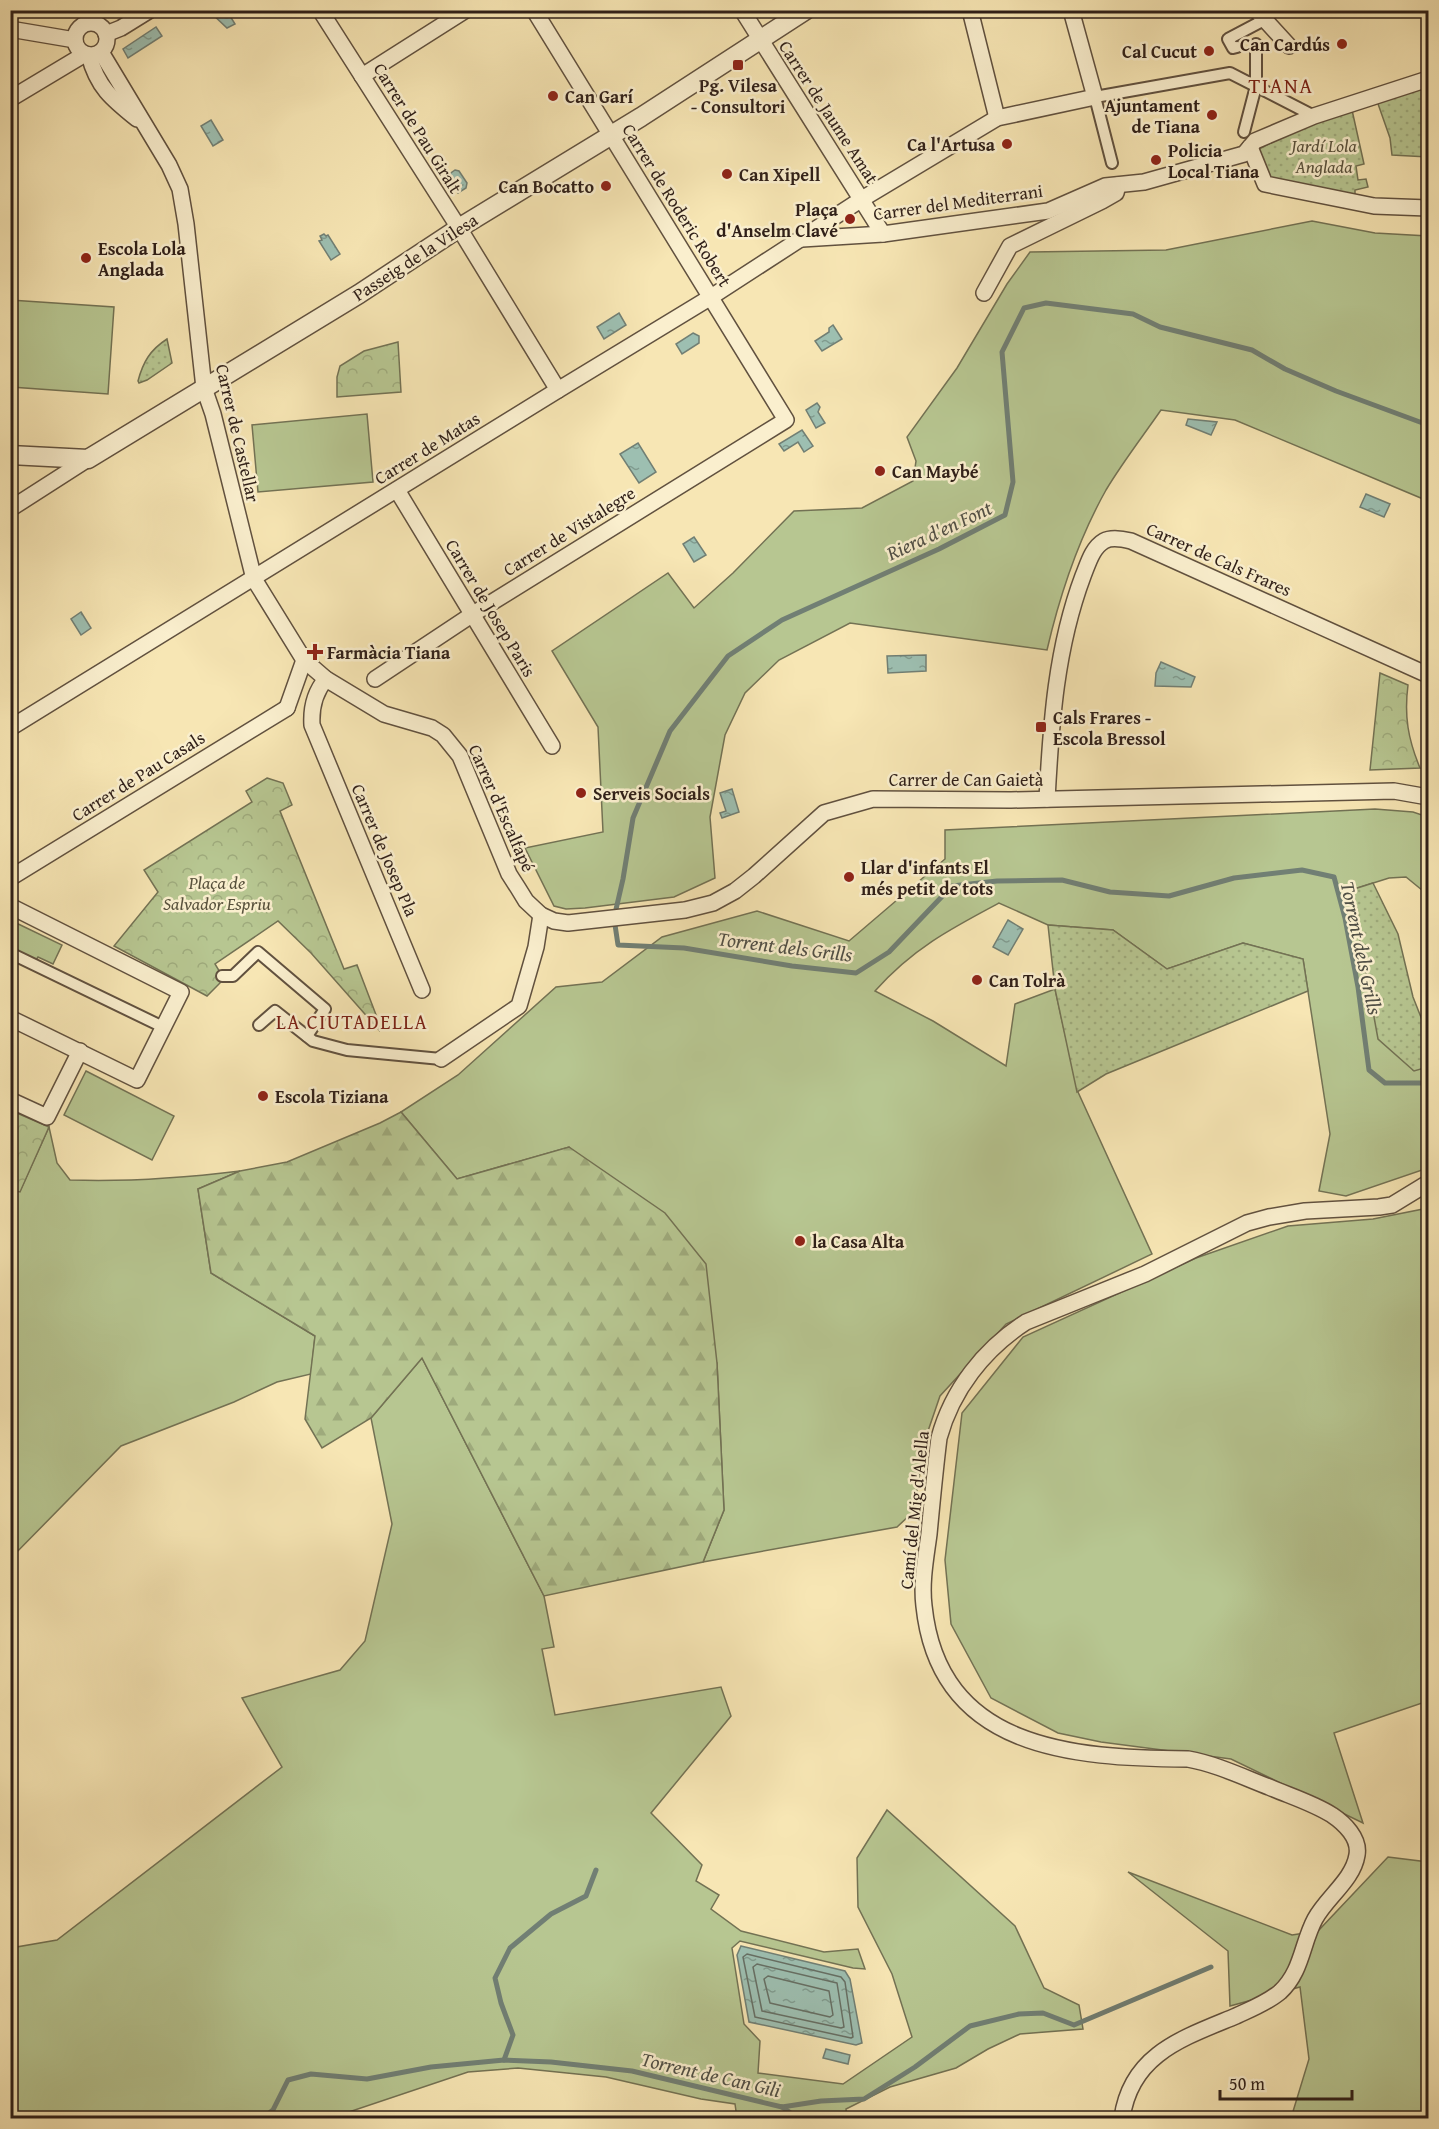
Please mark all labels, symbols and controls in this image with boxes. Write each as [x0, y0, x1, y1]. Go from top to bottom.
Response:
place label: Can Cardús [1240, 31, 1330, 58]
street label: Carrer de Jaume Amat [772, 35, 886, 190]
marker: Can Cardús [1335, 37, 1349, 51]
place label: Cal Cucut [1122, 38, 1197, 65]
marker: Cal Cucut [1202, 44, 1216, 58]
street label: Carrer de Pau Giralt [367, 57, 469, 199]
marker: Pg. Vilesa - Consultori [731, 58, 745, 72]
district label: TIANA [1249, 70, 1313, 101]
place label: Pg. Vilesa - Consultori [691, 72, 786, 120]
place label: Can Garí [565, 83, 633, 110]
marker: Can Garí [546, 89, 560, 103]
place label: Ajuntament de Tiana [1104, 92, 1201, 140]
marker: Ajuntament de Tiana [1205, 108, 1219, 122]
street label: Carrer de Roderic Robert [616, 118, 739, 292]
place label: Ca l'Artusa [907, 131, 996, 158]
park label: Jardí Lola Anglada [1288, 132, 1357, 180]
marker: Ca l'Artusa [1000, 137, 1014, 151]
place label: Policia Local Tiana [1168, 137, 1260, 185]
marker: Policia Local Tiana [1149, 153, 1163, 167]
place label: Can Xipell [739, 161, 821, 188]
marker: Can Xipell [720, 167, 734, 181]
place label: Can Bocatto [499, 173, 594, 200]
street label: Carrer del Mediterrani [872, 177, 1044, 227]
marker: Can Bocatto [599, 179, 613, 193]
place label: Plaça d'Anselm Clavé [716, 196, 839, 244]
street label: Passeig de la Vilesa [347, 206, 483, 308]
marker: Plaça d'Anselm Clavé [843, 212, 857, 226]
place label: Escola Lola Anglada [98, 235, 187, 283]
marker: Escola Lola Anglada [79, 251, 93, 265]
street label: Carrer de Castellar [209, 361, 267, 505]
street label: Carrer de Matas [369, 405, 485, 491]
place label: Can Maybé [892, 458, 979, 485]
marker: Can Maybé [873, 464, 887, 478]
street label: Carrer de Vistalegre [498, 479, 640, 583]
water label: Riera d'en Font [881, 493, 997, 568]
street label: Carrer de Cals Frares [1142, 515, 1296, 603]
street label: Carrer de Josep Paris [439, 534, 543, 682]
place label: Farmàcia Tiana [327, 639, 451, 666]
marker: Farmàcia Tiana [308, 645, 322, 659]
place label: Cals Frares - Escola Bressol [1053, 704, 1166, 752]
marker: Cals Frares - Escola Bressol [1034, 720, 1048, 734]
street label: Carrer de Pau Casals [66, 724, 210, 828]
street label: Carrer d'Escalfapé [462, 740, 542, 876]
street label: Carrer de Can Gaietà [889, 766, 1044, 793]
street label: Carrer de Josep Pla [345, 779, 425, 921]
place label: Serveis Socials [593, 780, 710, 807]
marker: Serveis Socials [574, 786, 588, 800]
place label: Llar d'infants El més petit de tots [861, 854, 994, 902]
park label: Plaça de Salvador Espriu [163, 869, 271, 917]
marker: Llar d'infants El més petit de tots [842, 870, 856, 884]
water label: Torrent dels Grills [1334, 879, 1390, 1018]
water label: Torrent dels Grills [716, 923, 855, 969]
place label: Can Tolrà [989, 967, 1066, 994]
marker: Can Tolrà [970, 973, 984, 987]
district label: LA CIUTADELLA [276, 1007, 428, 1036]
place label: Escola Tiziana [275, 1083, 389, 1110]
marker: Escola Tiziana [256, 1089, 270, 1103]
place label: la Casa Alta [812, 1228, 905, 1255]
marker: la Casa Alta [793, 1234, 807, 1248]
street label: Camí del Mig d'Alella [892, 1429, 936, 1591]
water label: Torrent de Can Gili [639, 2044, 783, 2104]
scale bar [1220, 2063, 1352, 2101]
text: 50 m [1229, 2070, 1265, 2097]

